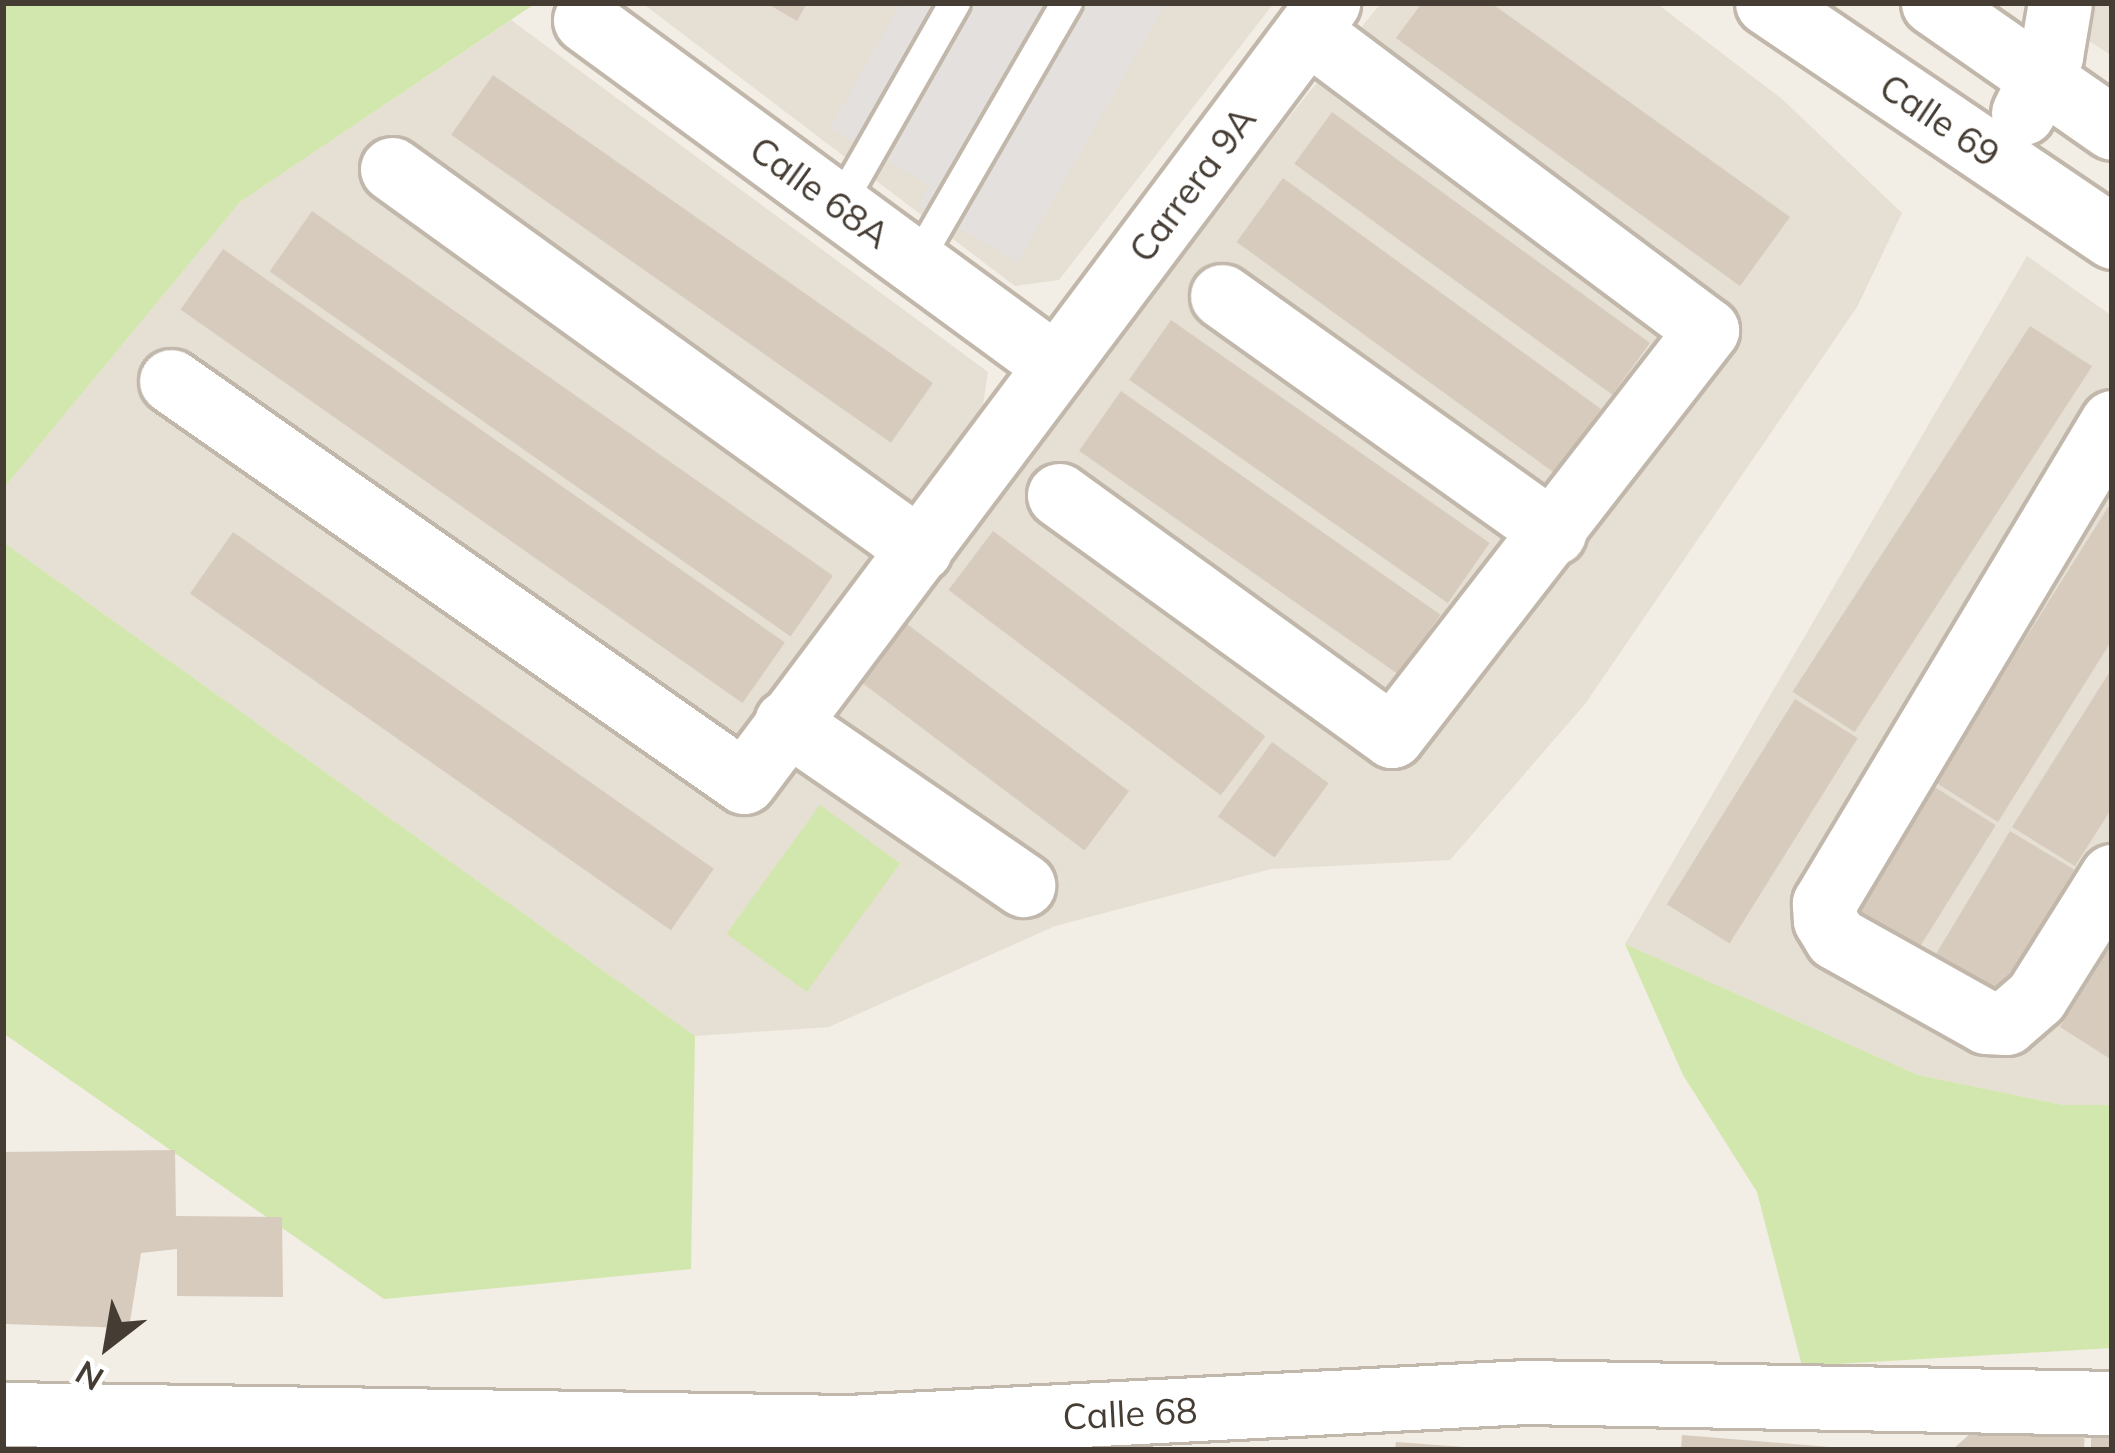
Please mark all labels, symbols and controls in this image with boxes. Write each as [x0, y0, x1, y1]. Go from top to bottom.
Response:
street label: Calle 69 [1872, 64, 2008, 176]
street label: Carrera 9A [1120, 98, 1264, 270]
street label: Calle 68A [742, 127, 898, 257]
north arrow [48, 1285, 168, 1405]
text: N [68, 1352, 110, 1400]
street label: Calle 68 [1061, 1388, 1199, 1438]

